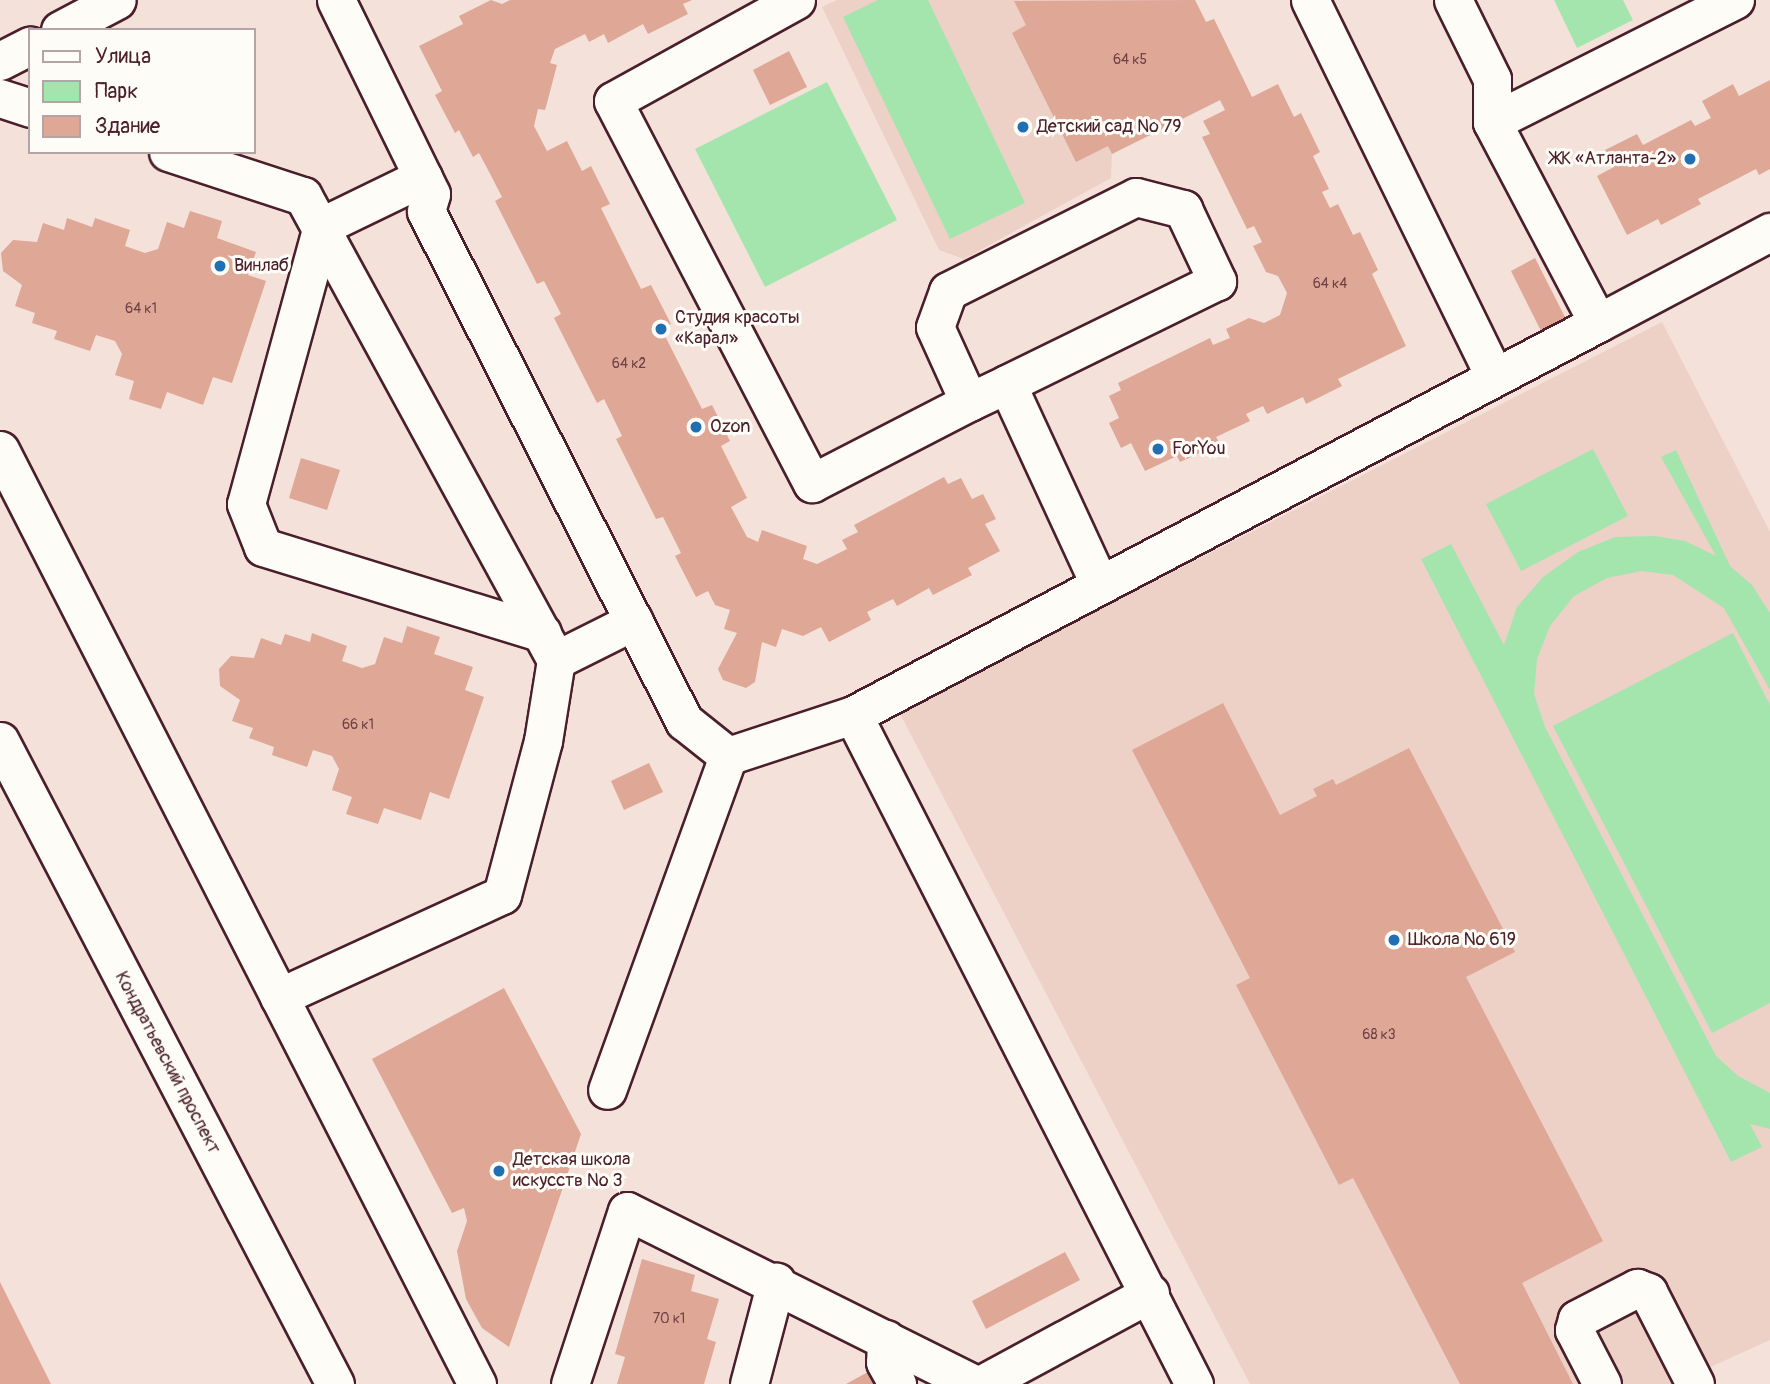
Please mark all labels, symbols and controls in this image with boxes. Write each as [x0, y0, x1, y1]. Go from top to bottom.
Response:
legend [28, 28, 256, 154]
text: Улица [95, 43, 151, 70]
house number: 64 к5 [1113, 52, 1147, 68]
text: Парк [95, 78, 138, 105]
text: Здание [95, 113, 160, 140]
place label: Детский сад № 79 [1037, 116, 1181, 138]
marker: Детский сад № 79 [1015, 119, 1031, 135]
place label: ЖК «Атланта-2» [1550, 148, 1676, 170]
marker: ЖК «Атланта-2» [1682, 151, 1698, 167]
place label: Винлаб [234, 255, 289, 277]
marker: Винлаб [212, 258, 228, 274]
house number: 64 к4 [1313, 276, 1347, 292]
house number: 64 к1 [125, 301, 157, 317]
place label: Студия красоты «Карал» [675, 308, 800, 350]
marker: Студия красоты «Карал» [653, 321, 669, 337]
house number: 64 к2 [612, 356, 646, 372]
place label: Ozon [710, 416, 750, 438]
marker: Ozon [688, 419, 704, 435]
place label: ForYou [1172, 438, 1226, 460]
marker: ForYou [1150, 441, 1166, 457]
house number: 66 к1 [342, 717, 374, 733]
place label: Школа № 619 [1408, 929, 1516, 951]
marker: Школа № 619 [1386, 932, 1402, 948]
street label: Кондратьевский проспект [110, 968, 224, 1158]
house number: 68 к3 [1362, 1027, 1396, 1043]
place label: Детская школа искусств № 3 [513, 1150, 630, 1192]
marker: Детская школа искусств № 3 [491, 1163, 507, 1179]
house number: 70 к1 [653, 1311, 685, 1327]

